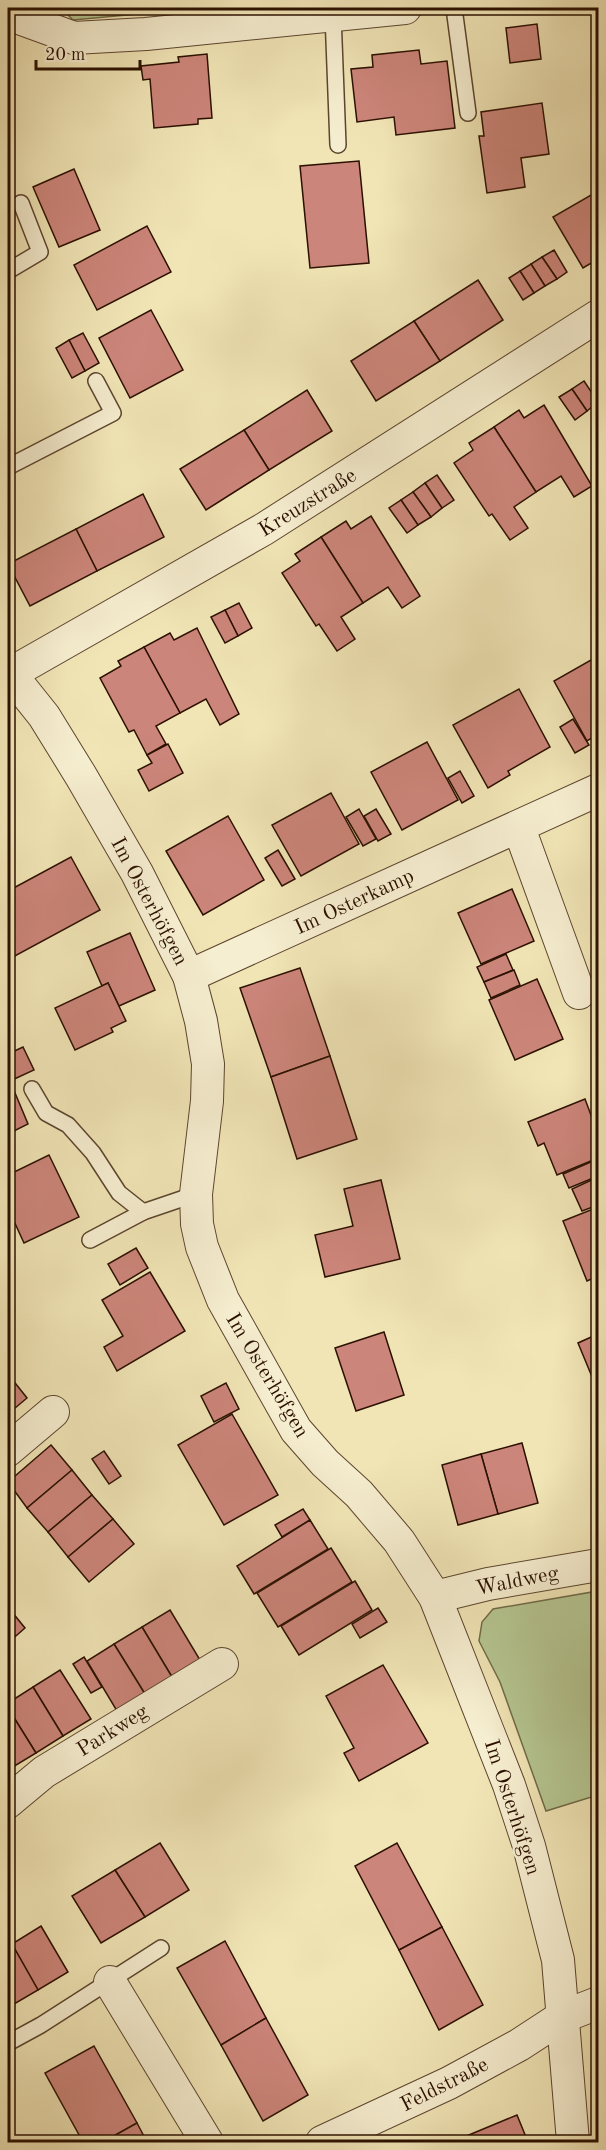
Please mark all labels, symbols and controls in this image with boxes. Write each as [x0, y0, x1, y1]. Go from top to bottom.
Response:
scale bar [36, 33, 140, 71]
text: 20 m [45, 46, 85, 64]
street label: Kreuzstraße [255, 465, 360, 542]
street label: Im Osterhöfgen [106, 834, 191, 969]
street label: Im Osterkamp [292, 866, 418, 939]
street label: Im Osterhöfgen [221, 1310, 312, 1442]
street label: Waldweg [474, 1563, 561, 1600]
street label: Parkweg [73, 1701, 153, 1761]
street label: Im Osterhöfgen [480, 1737, 543, 1878]
street label: Feldstraße [398, 2054, 492, 2116]

